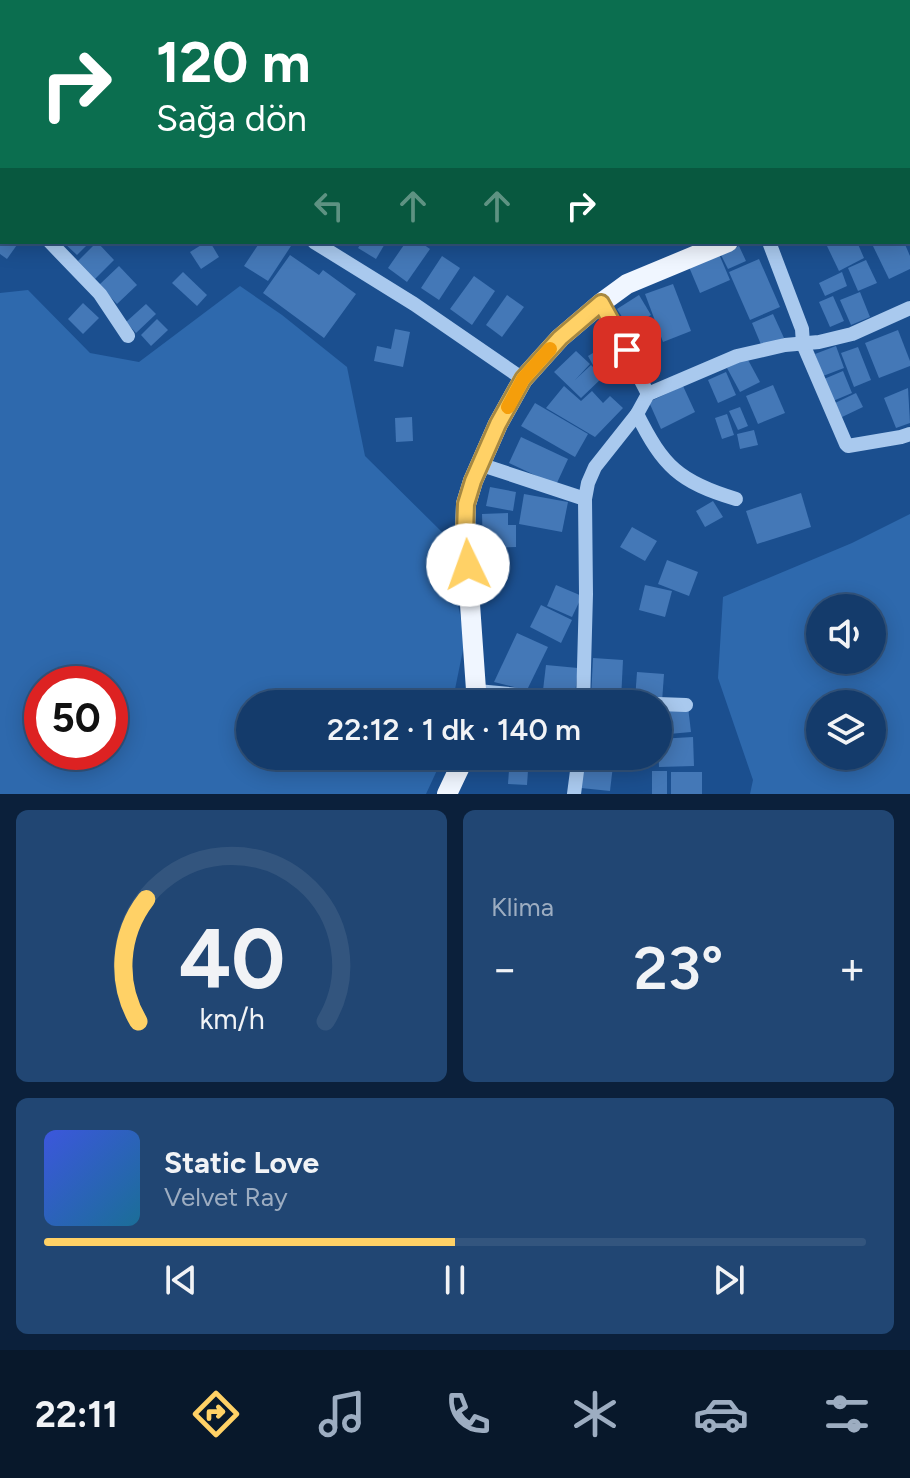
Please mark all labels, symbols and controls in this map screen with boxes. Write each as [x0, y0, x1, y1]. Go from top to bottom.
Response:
text: 120 m [156, 29, 311, 96]
icon: right [24, 32, 128, 136]
text: Sağa dön [156, 97, 307, 140]
icon: left [307, 184, 351, 228]
icon: ahead [391, 184, 435, 228]
icon: ahead [475, 184, 519, 228]
icon: right [559, 184, 603, 228]
pin [593, 316, 661, 384]
icon: arrive [605, 328, 649, 372]
position arrow [426, 523, 510, 607]
map controls [806, 594, 886, 770]
button: sound [806, 594, 886, 674]
speed limit sign: 50 [24, 666, 128, 770]
button: layers [806, 690, 886, 770]
text: 22:12 · 1 dk · 140 m [327, 711, 581, 748]
text: Klima [491, 891, 554, 923]
text: 40 [178, 909, 285, 1009]
text: 23° [634, 932, 723, 1004]
text: − [491, 942, 518, 995]
text: + [839, 942, 866, 995]
text: km/h [199, 1002, 264, 1036]
text: Static Love [164, 1144, 319, 1181]
text: Velvet Ray [164, 1181, 288, 1213]
icon: previous [159, 1258, 203, 1302]
icon: pause [433, 1258, 477, 1302]
icon: next [707, 1258, 751, 1302]
icon: directions [188, 1386, 244, 1442]
icon: music [314, 1386, 370, 1442]
icon: phone [440, 1386, 496, 1442]
icon: climate [567, 1386, 623, 1442]
icon: car [693, 1386, 749, 1442]
icon: filters [819, 1386, 875, 1442]
text: 22:11 [35, 1393, 118, 1436]

